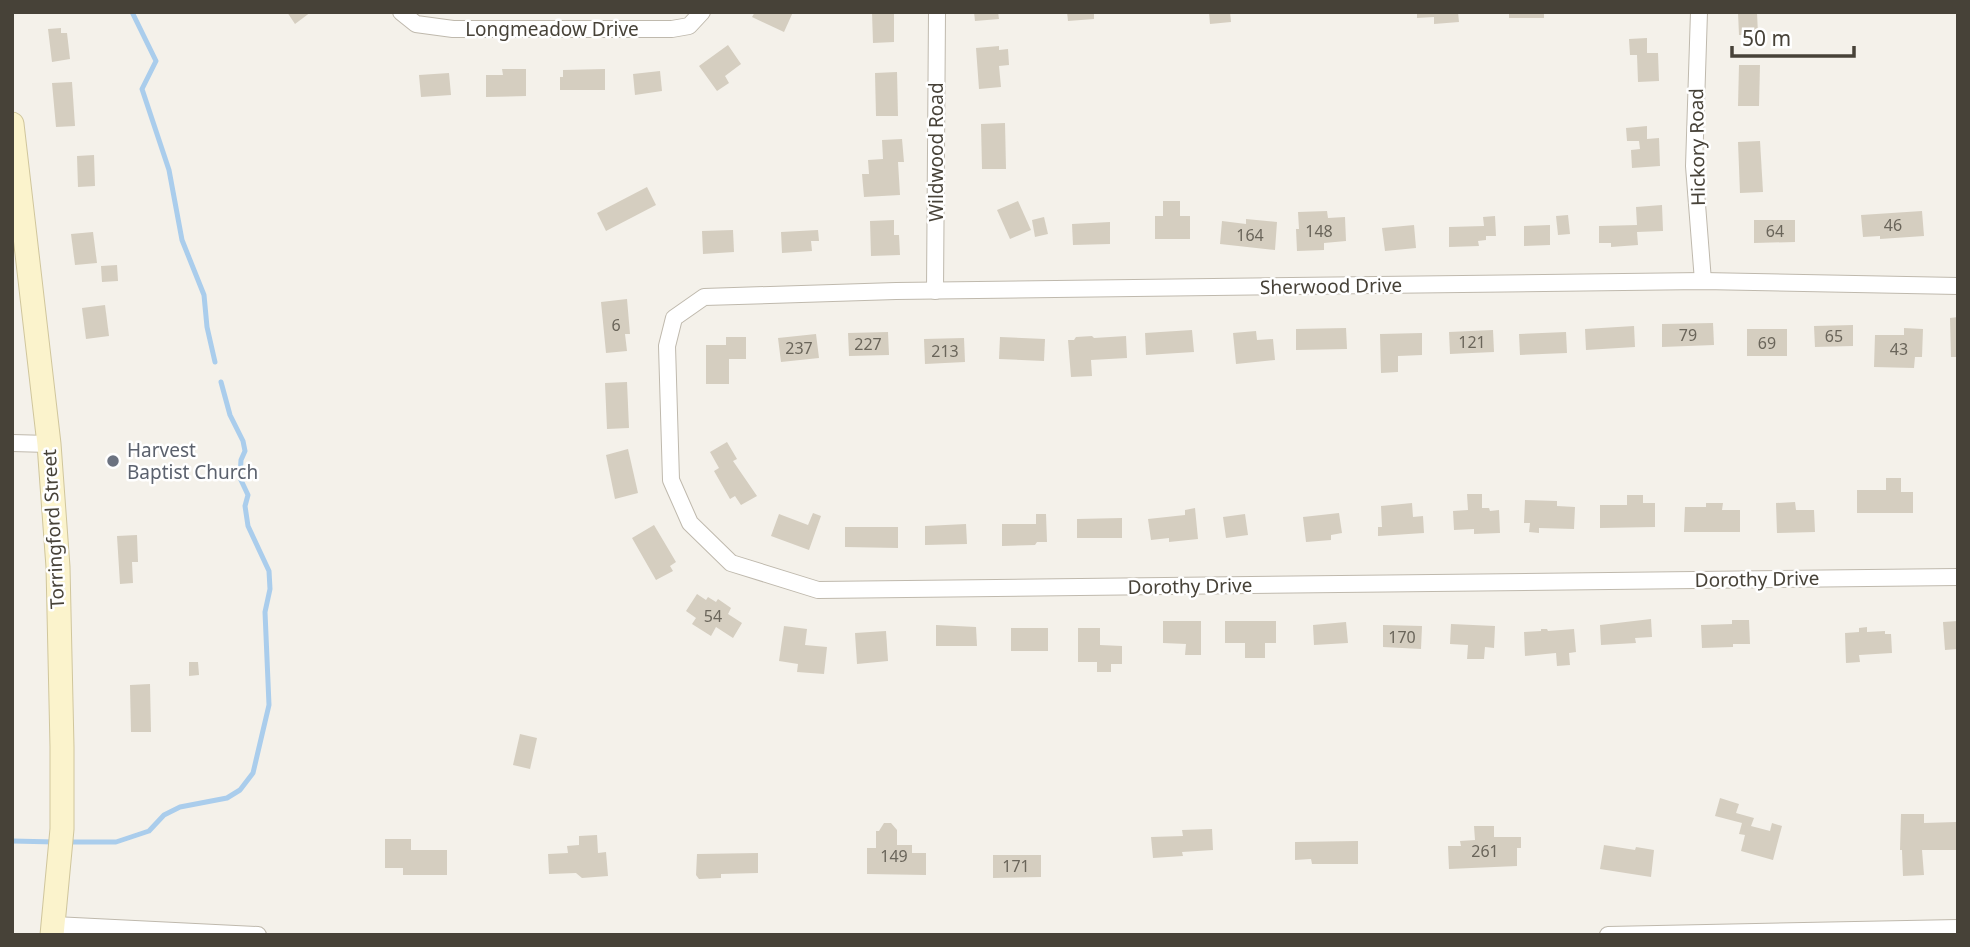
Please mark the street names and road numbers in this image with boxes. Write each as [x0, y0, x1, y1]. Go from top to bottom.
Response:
street label: Longmeadow Drive [465, 16, 639, 42]
street label: Wildwood Road [923, 82, 949, 222]
street label: Hickory Road [1683, 88, 1711, 206]
street label: Sherwood Drive [1260, 272, 1402, 300]
street label: Torringford Street [36, 448, 70, 610]
street label: Dorothy Drive [1695, 565, 1819, 593]
street label: Dorothy Drive [1128, 572, 1252, 600]

